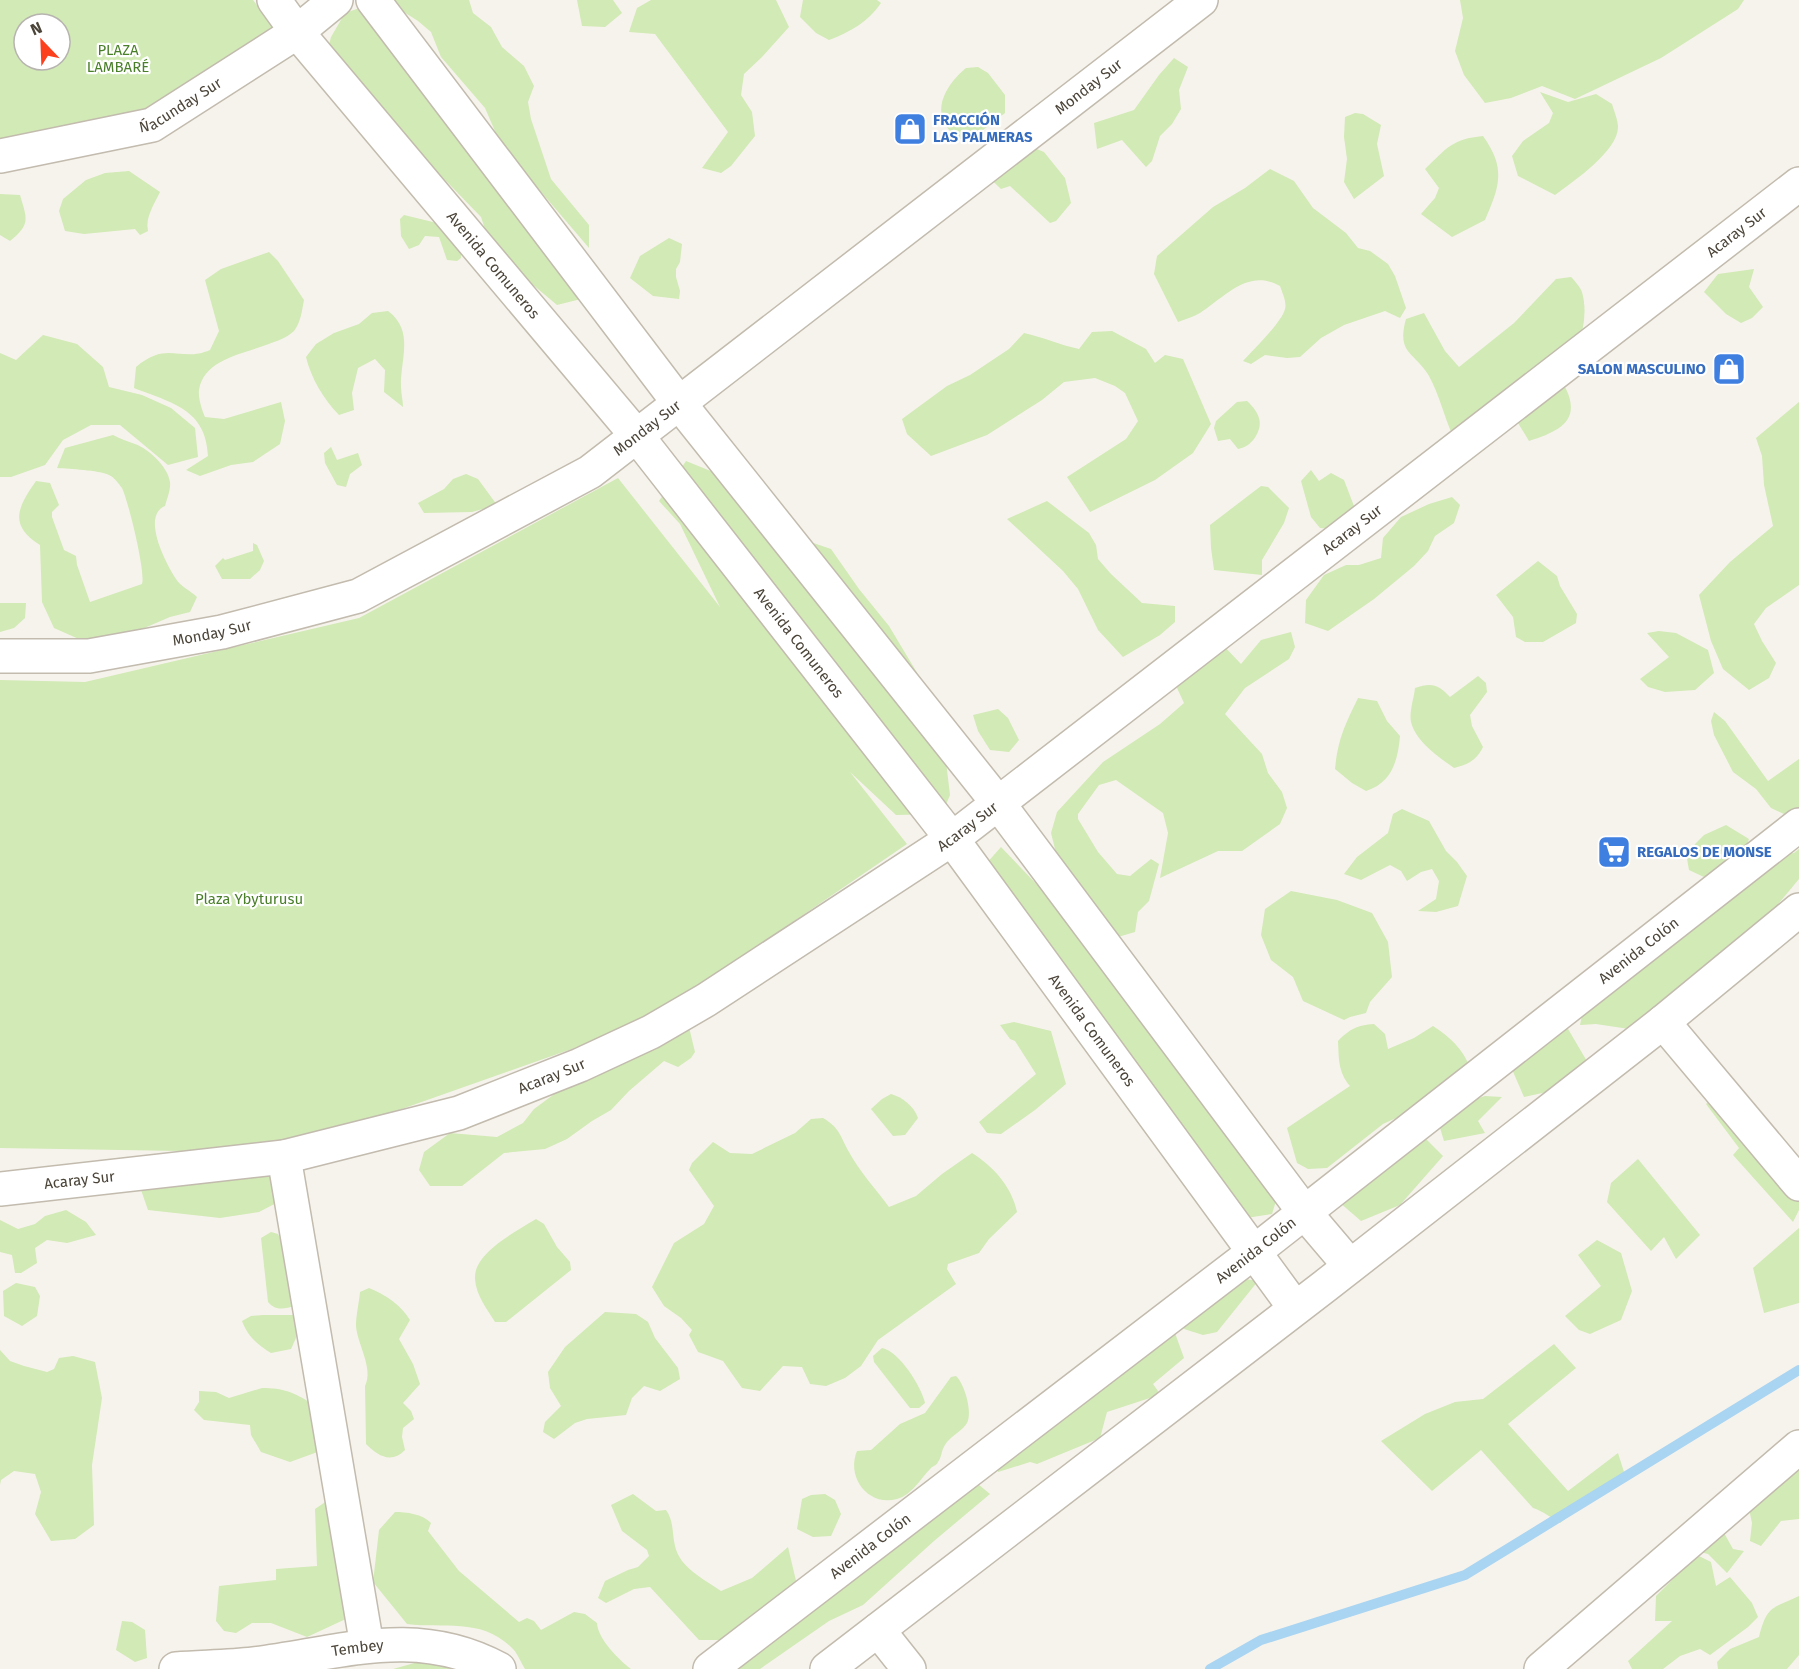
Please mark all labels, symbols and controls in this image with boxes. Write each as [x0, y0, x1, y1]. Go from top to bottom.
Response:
north arrow [12, 12, 72, 72]
text: N [28, 18, 45, 39]
park label: PLAZA LAMBARÉ [87, 41, 149, 76]
street label: Monday Sur [1051, 55, 1126, 118]
street label: Ńacunday Sur [137, 74, 225, 136]
shop icon: FRACCIÓN LAS PALMERAS [892, 111, 928, 147]
place label: FRACCIÓN LAS PALMERAS [933, 111, 1033, 146]
street label: Acaray Sur [1703, 203, 1770, 261]
street label: Avenida Comuneros [443, 208, 543, 322]
shop icon: SALON MASCULINO [1711, 351, 1747, 387]
place label: SALON MASCULINO [1578, 360, 1706, 378]
street label: Monday Sur [610, 396, 684, 460]
street label: Acaray Sur [1318, 501, 1386, 559]
street label: Avenida Comuneros [750, 584, 847, 702]
street label: Monday Sur [171, 616, 253, 650]
street label: Acaray Sur [934, 798, 1001, 855]
supermarket icon: REGALOS DE MONSE [1596, 834, 1632, 870]
place label: REGALOS DE MONSE [1637, 843, 1772, 861]
park label: Plaza Ybyturusu [195, 890, 303, 908]
street label: Avenida Colón [1595, 914, 1682, 988]
street label: Avenida Comuneros [1045, 971, 1139, 1090]
street label: Acaray Sur [515, 1055, 589, 1098]
street label: Acaray Sur [43, 1167, 116, 1193]
street label: Avenida Colón [1212, 1213, 1300, 1287]
street label: Avenida Colón [826, 1509, 914, 1583]
street label: Tembey [330, 1636, 385, 1660]

